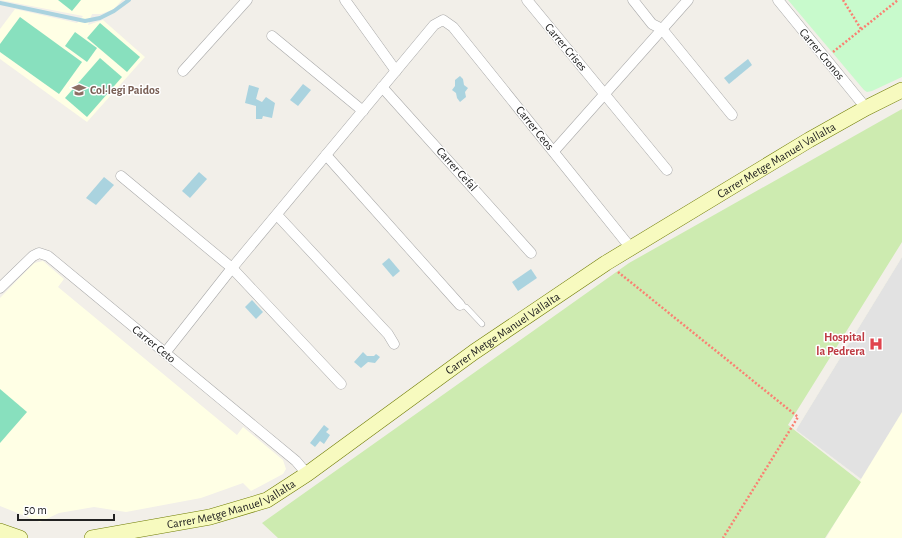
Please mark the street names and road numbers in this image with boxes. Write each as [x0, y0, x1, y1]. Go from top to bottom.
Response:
street label: Carrer Crises [543, 21, 589, 73]
street label: Carrer Cronos [797, 26, 847, 82]
street label: Carrer Ceos [514, 104, 556, 152]
street label: Carrer Metge Manuel Vallalta [715, 120, 838, 200]
street label: Carrer Cefal [434, 145, 480, 193]
street label: Carrer Metge Manuel Vallalta [443, 290, 562, 377]
street label: Carrer Ceto [130, 323, 178, 365]
street label: Carrer Metge Manuel Vallalta [166, 477, 298, 531]

